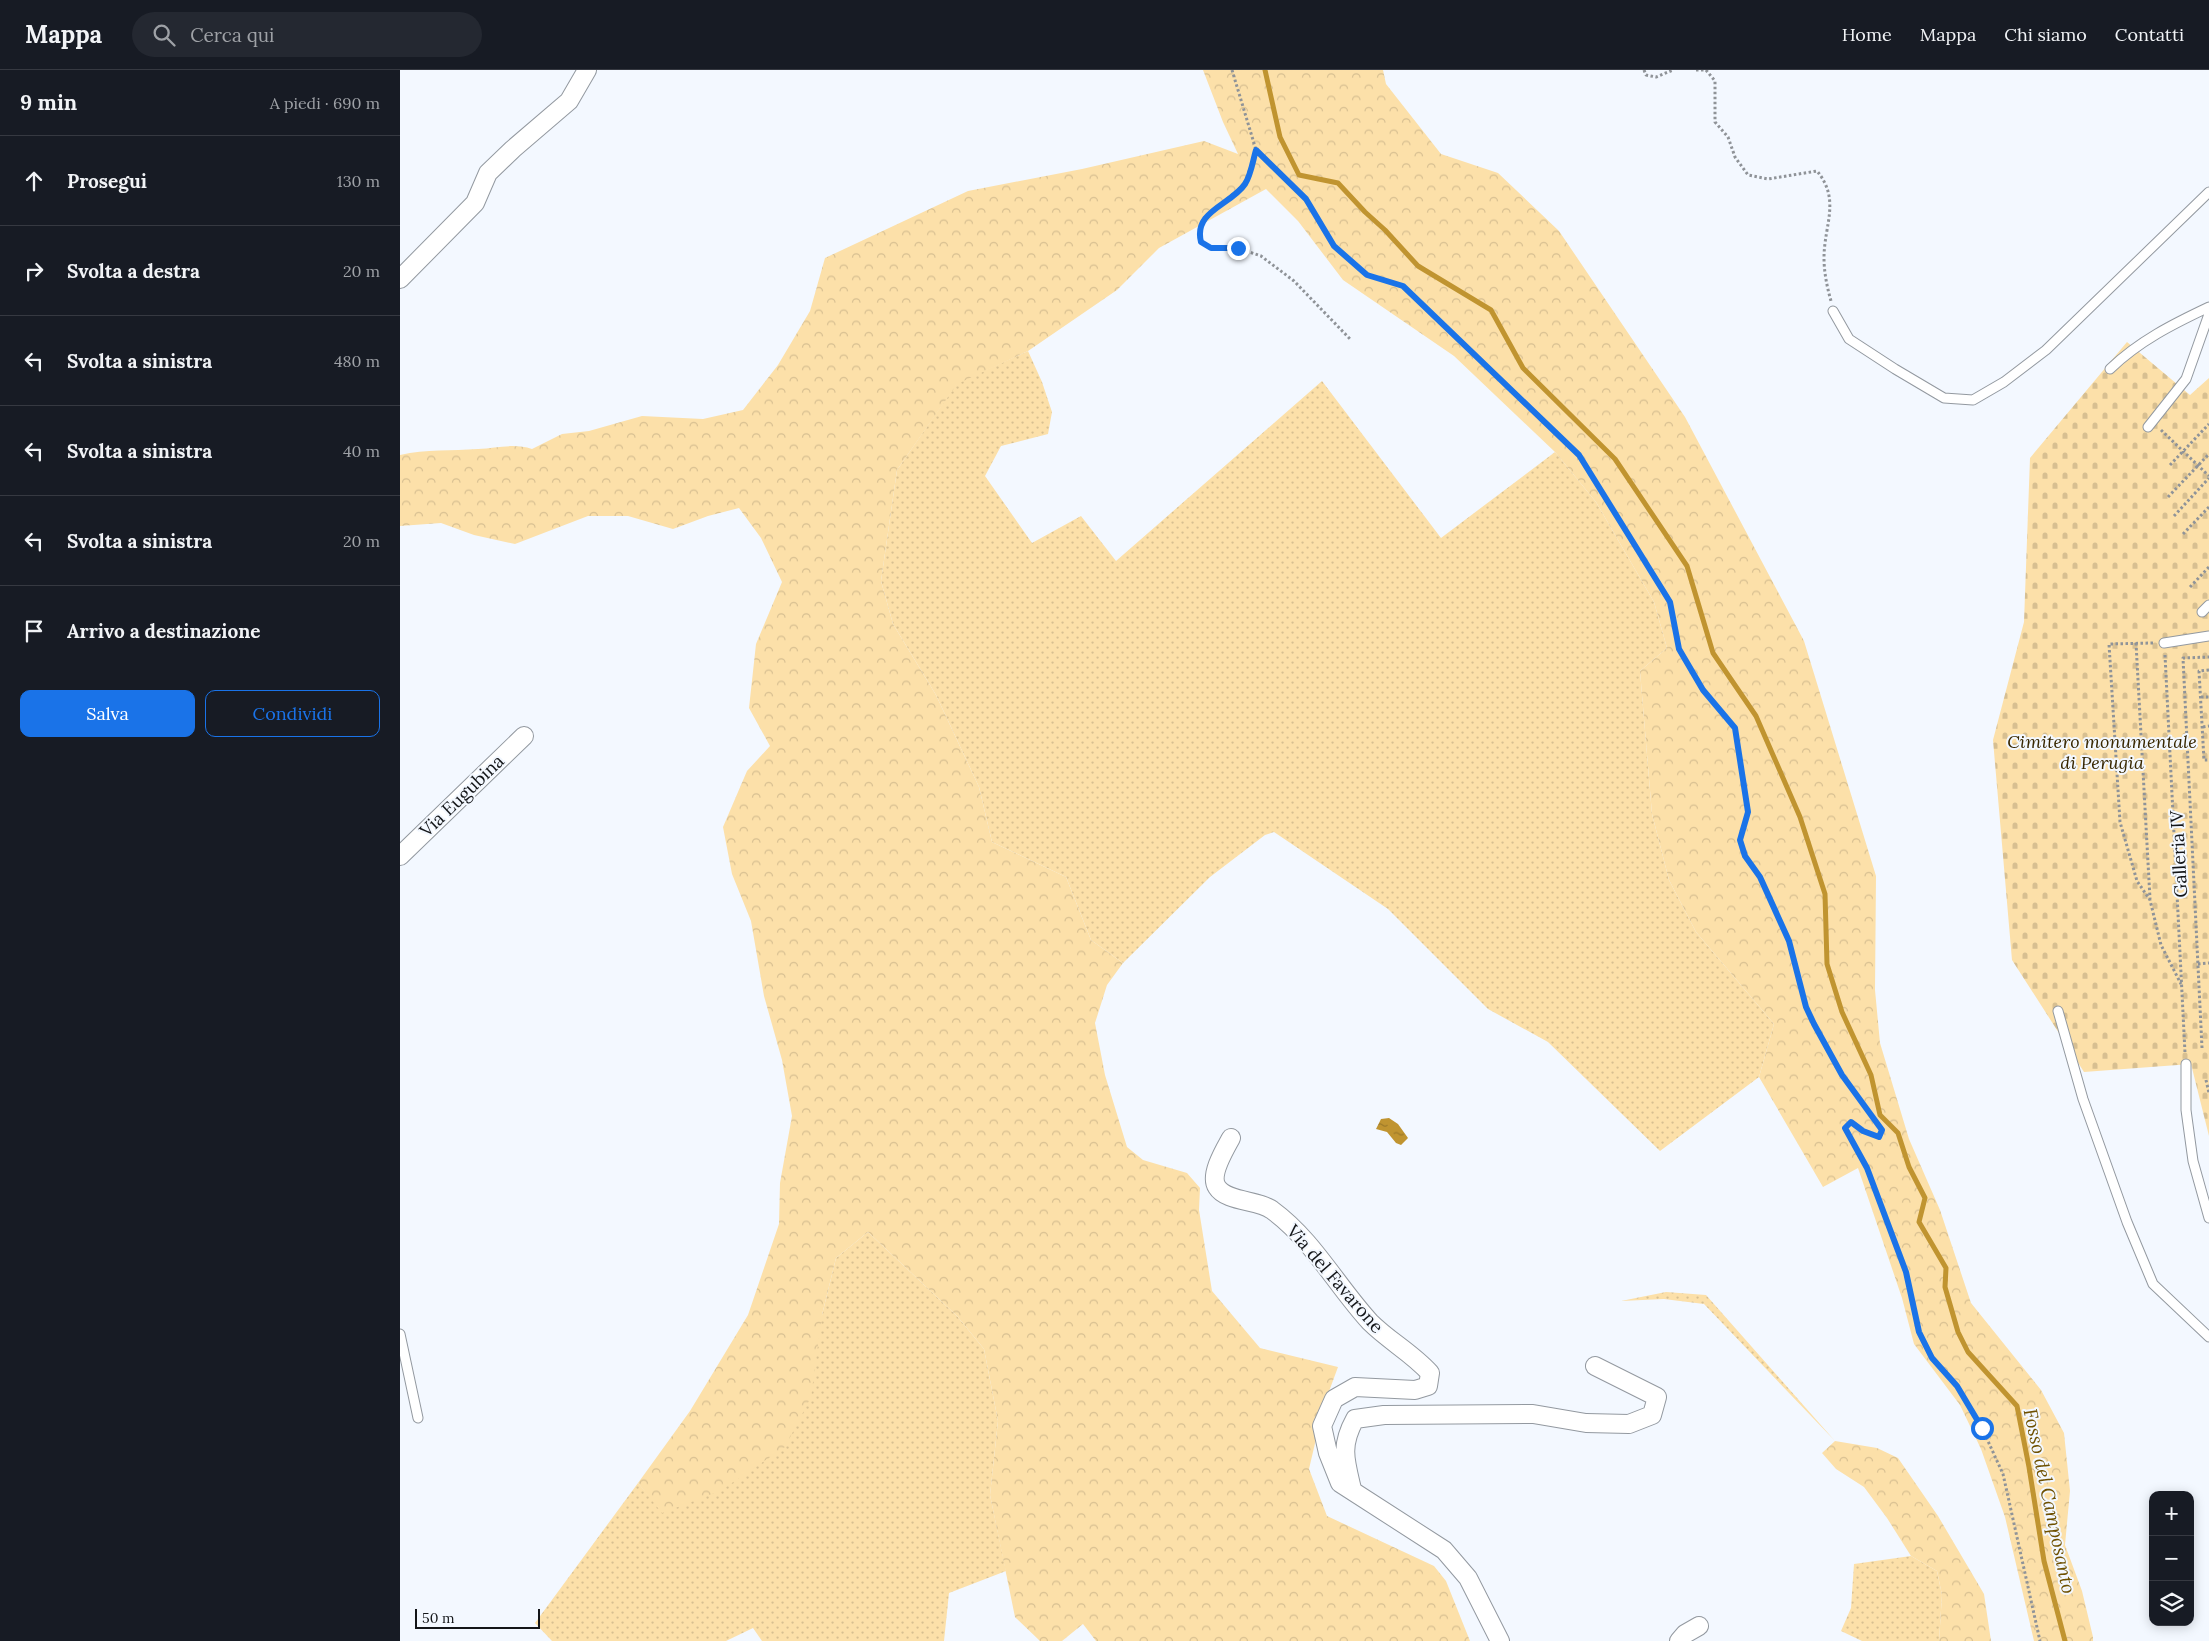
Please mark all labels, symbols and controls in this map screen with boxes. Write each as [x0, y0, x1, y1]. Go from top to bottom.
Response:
search box [132, 12, 482, 57]
text: Mappa [25, 19, 102, 50]
icon: search [150, 21, 178, 49]
text: Cerca qui [190, 23, 274, 47]
text: Home [1842, 23, 1892, 46]
text: Mappa [1920, 23, 1976, 46]
text: Chi siamo [2004, 23, 2087, 46]
text: Contatti [2115, 23, 2184, 46]
text: 9 min [20, 89, 77, 116]
text: A piedi · 690 m [270, 93, 380, 113]
icon: ahead [20, 167, 48, 195]
text: Prosegui [67, 169, 147, 193]
text: 130 m [337, 171, 380, 191]
route end [1227, 237, 1250, 260]
icon: right [20, 257, 48, 285]
text: Svolta a destra [67, 259, 200, 283]
text: 20 m [343, 261, 380, 281]
icon: left [20, 347, 48, 375]
text: Svolta a sinistra [67, 349, 212, 373]
text: 480 m [334, 351, 380, 371]
icon: left [20, 437, 48, 465]
text: Svolta a sinistra [67, 439, 212, 463]
text: 40 m [343, 441, 380, 461]
icon: left [20, 527, 48, 555]
text: Svolta a sinistra [67, 529, 212, 553]
text: 20 m [343, 531, 380, 551]
icon: arrive [20, 617, 48, 645]
text: Arrivo a destinazione [67, 619, 261, 643]
button: Salva [20, 690, 195, 737]
button: Condividi [205, 690, 380, 737]
park label: Cimitero monumentale di Perugia [2007, 730, 2197, 774]
street label: Via Eugubina [414, 750, 509, 842]
street label: Galleria IV [2165, 809, 2192, 898]
street label: Via del Favarone [1281, 1219, 1389, 1338]
water label: Fosso del Camposanto [2019, 1406, 2081, 1596]
route start [1971, 1417, 1994, 1440]
map controls [2149, 1491, 2194, 1626]
button: + [2149, 1491, 2194, 1536]
button: − [2149, 1536, 2194, 1581]
button: layers [2149, 1581, 2194, 1626]
scale bar [415, 1606, 540, 1629]
text: 50 m [422, 1609, 455, 1627]

